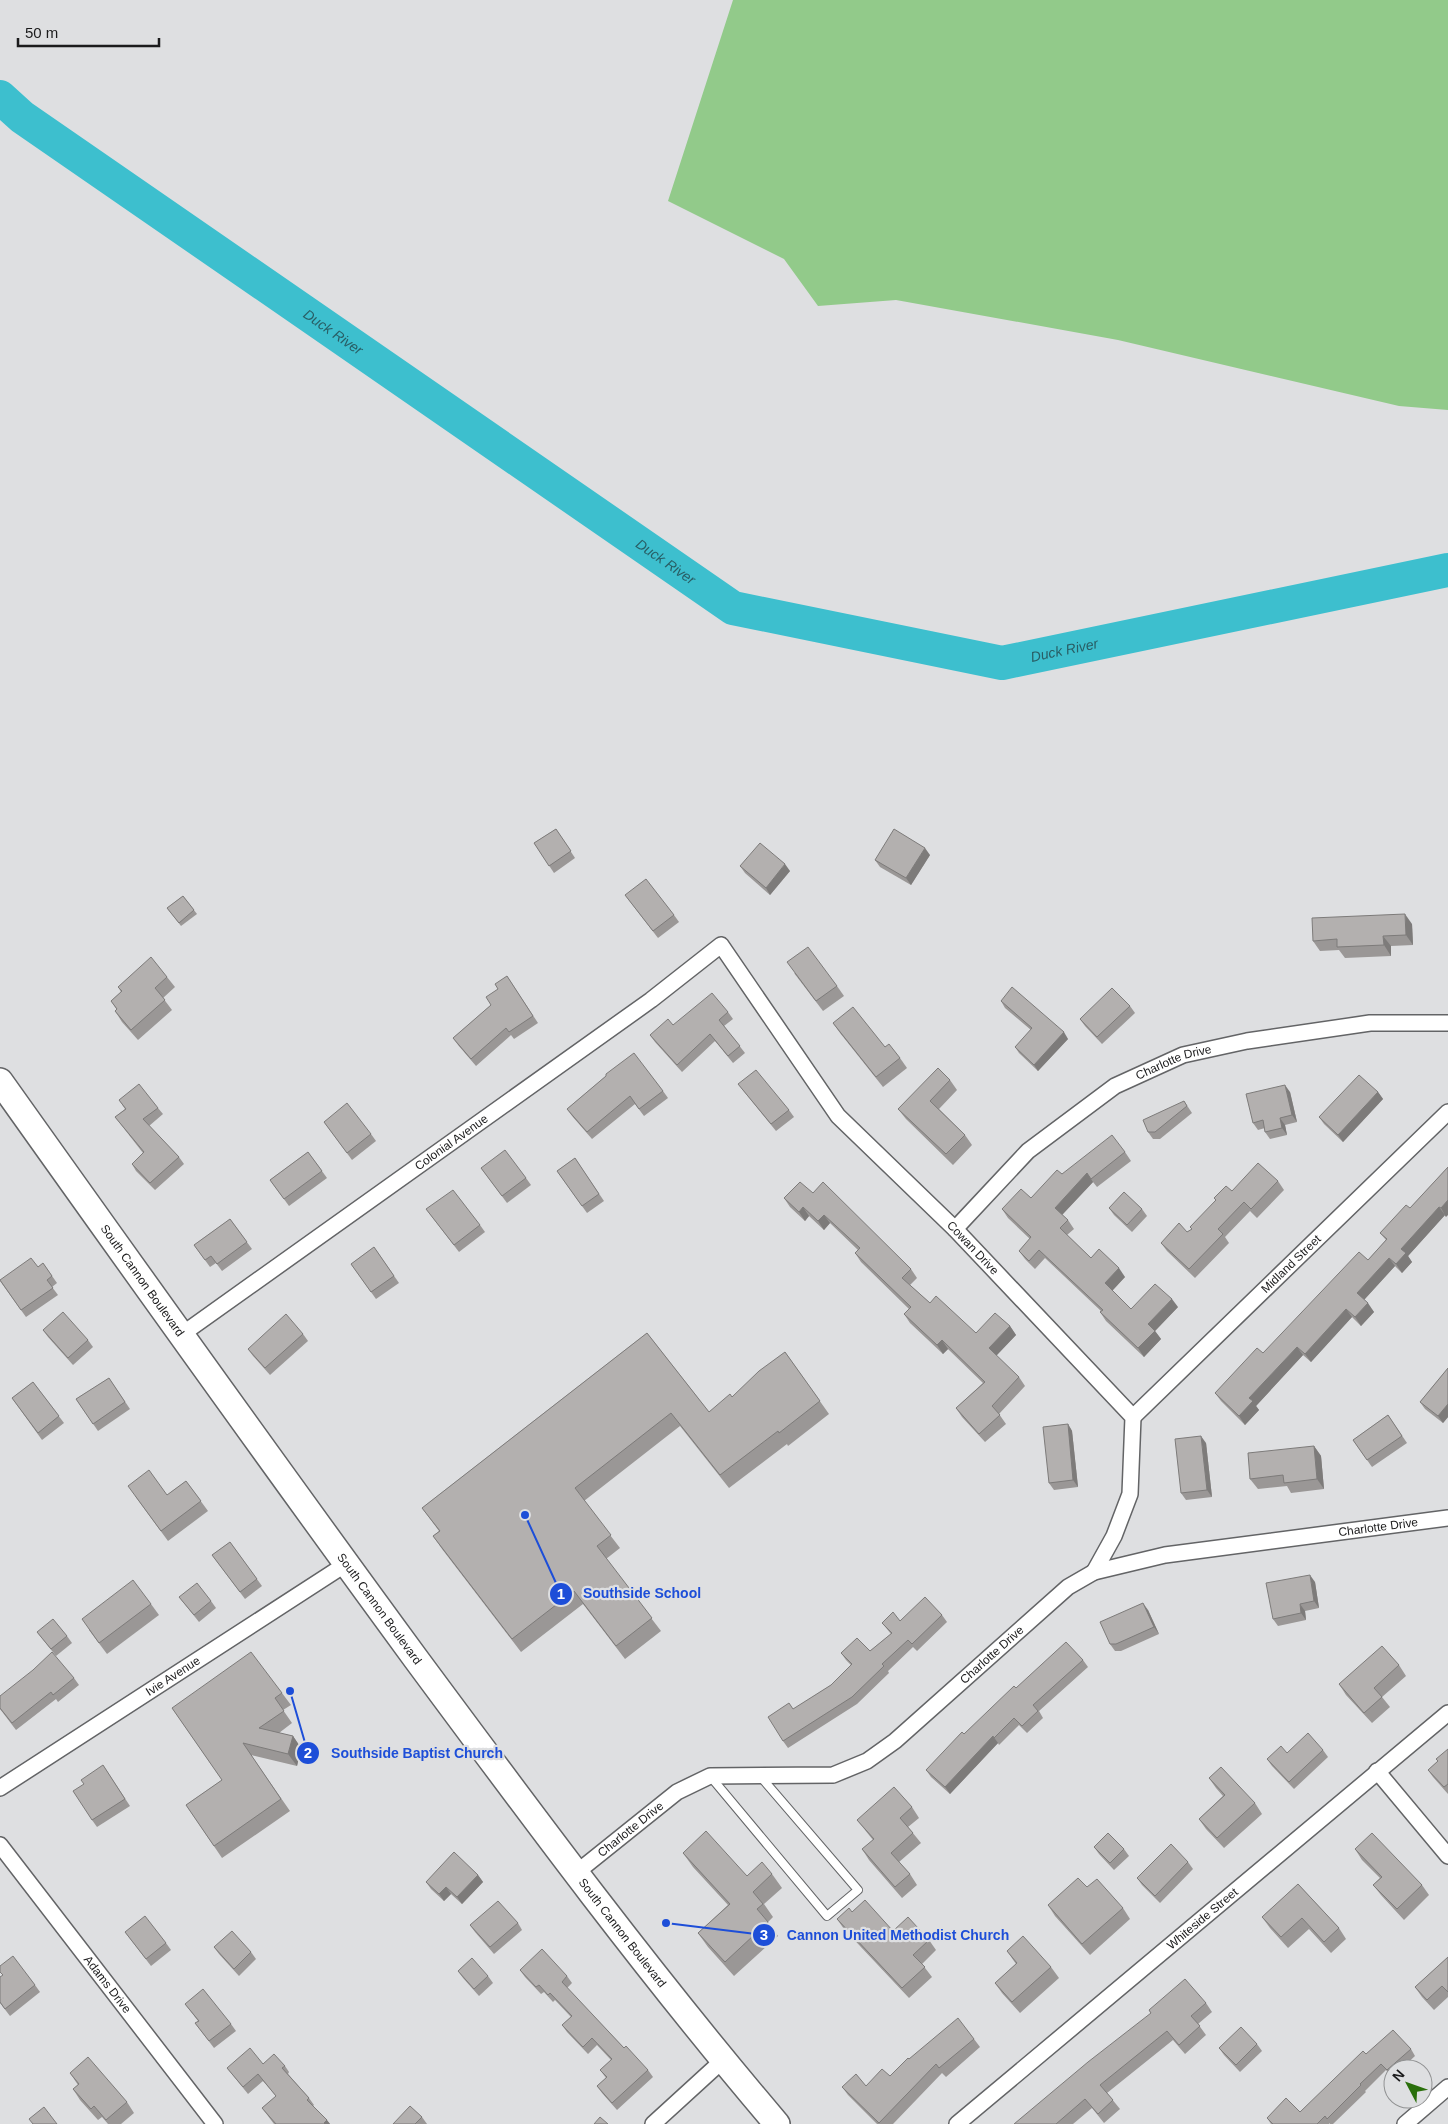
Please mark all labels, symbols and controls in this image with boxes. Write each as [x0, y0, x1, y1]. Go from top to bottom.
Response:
scale bar [18, 15, 159, 47]
text: 50 m [25, 24, 58, 41]
water label: Duck River [301, 306, 367, 359]
water label: Duck River [633, 535, 700, 588]
water label: Duck River [1029, 635, 1101, 665]
street label: Charlotte Drive [1133, 1042, 1213, 1083]
street label: Colonial Avenue [412, 1111, 491, 1173]
street label: Cowan Drive [944, 1218, 1002, 1278]
street label: South Cannon Boulevard [98, 1222, 187, 1339]
street label: Midland Street [1258, 1232, 1324, 1296]
street label: Charlotte Drive [1338, 1515, 1419, 1539]
street label: South Cannon Boulevard [334, 1551, 425, 1667]
callout: Southside School [548, 1579, 711, 1608]
text: 1 [557, 1585, 565, 1602]
text: Southside School [583, 1585, 701, 1601]
street label: Charlotte Drive [957, 1623, 1027, 1687]
street label: Ivie Avenue [143, 1653, 203, 1699]
callout: Southside Baptist Church [296, 1738, 513, 1767]
text: 2 [304, 1744, 312, 1761]
text: Southside Baptist Church [331, 1745, 503, 1761]
street label: Charlotte Drive [595, 1798, 666, 1860]
street label: South Cannon Boulevard [576, 1875, 669, 1990]
street label: Whiteside Street [1164, 1885, 1241, 1952]
callout: Cannon United Methodist Church [752, 1920, 1019, 1949]
text: 3 [760, 1926, 768, 1943]
text: Cannon United Methodist Church [787, 1927, 1009, 1943]
street label: Adams Drive [81, 1953, 134, 2016]
north arrow [1383, 2059, 1433, 2109]
text: N [1389, 2066, 1408, 2085]

